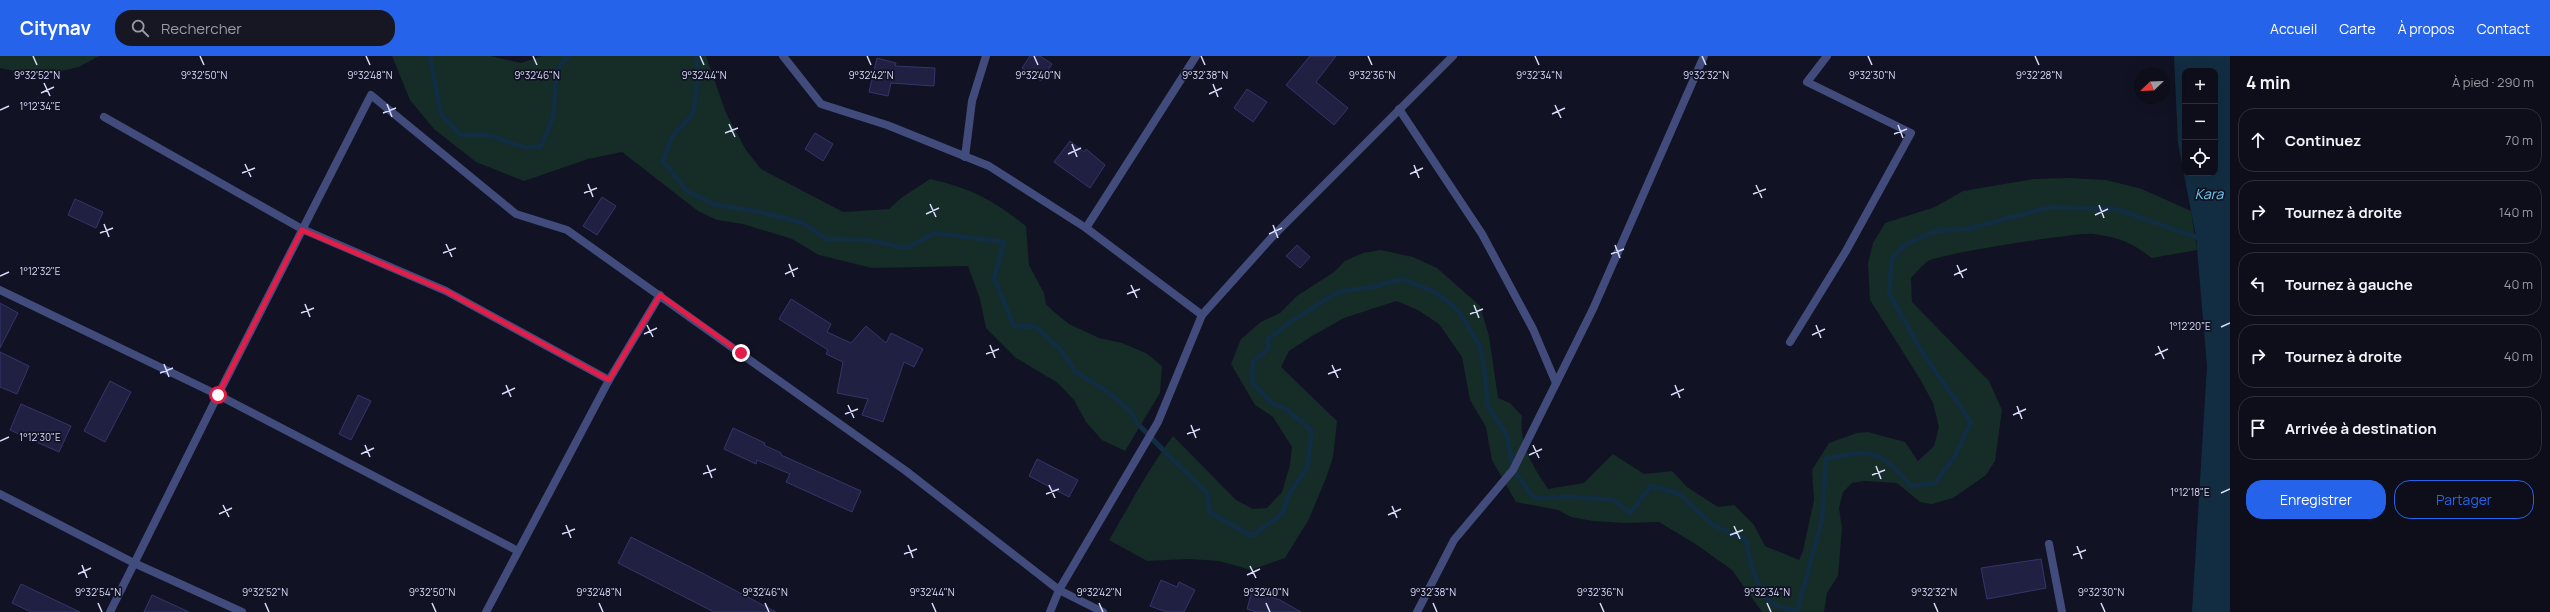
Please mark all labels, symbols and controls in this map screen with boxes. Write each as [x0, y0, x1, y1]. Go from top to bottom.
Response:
search box [115, 10, 395, 46]
text: Citynav [20, 15, 91, 41]
icon: search [129, 17, 151, 39]
text: Rechercher [161, 18, 242, 39]
text: Accueil [2270, 19, 2317, 38]
text: Carte [2339, 19, 2376, 38]
text: À propos [2398, 19, 2455, 38]
text: Contact [2477, 19, 2530, 38]
text: 9°32'52"N [14, 68, 60, 82]
text: 9°32'50"N [181, 68, 228, 82]
text: 9°32'48"N [347, 68, 393, 82]
text: 9°32'46"N [514, 68, 560, 82]
text: 9°32'44"N [681, 68, 727, 82]
text: 9°32'42"N [848, 68, 894, 82]
text: 9°32'40"N [1015, 68, 1061, 82]
text: 9°32'38"N [1182, 68, 1228, 82]
text: 9°32'36"N [1349, 68, 1395, 82]
text: 9°32'34"N [1516, 68, 1562, 82]
text: 9°32'32"N [1683, 68, 1729, 82]
text: 9°32'30"N [1849, 68, 1895, 82]
text: 9°32'28"N [2016, 68, 2062, 82]
north arrow [2134, 68, 2170, 104]
map controls [2182, 68, 2218, 176]
button: + [2182, 68, 2218, 104]
text: 4 min [2246, 71, 2290, 94]
text: À pied · 290 m [2452, 73, 2534, 91]
text: 1°12'34"E [20, 99, 61, 113]
button: − [2182, 104, 2218, 140]
icon: ahead [2247, 129, 2269, 151]
text: Continuez [2285, 130, 2361, 151]
text: 70 m [2505, 131, 2533, 149]
button: locate [2182, 140, 2218, 176]
water label: Kara [2195, 184, 2225, 203]
icon: right [2247, 201, 2269, 223]
text: Tournez à droite [2285, 202, 2402, 223]
text: 140 m [2499, 203, 2533, 221]
text: 1°12'32"E [20, 264, 61, 278]
icon: left [2247, 273, 2269, 295]
text: Tournez à gauche [2285, 274, 2413, 295]
text: 40 m [2504, 275, 2533, 293]
text: 1°12'20"E [2169, 319, 2211, 333]
route end [732, 344, 750, 362]
icon: right [2247, 345, 2269, 367]
text: Tournez à droite [2285, 346, 2402, 367]
text: 40 m [2504, 347, 2533, 365]
route start [209, 386, 227, 404]
icon: arrive [2247, 417, 2269, 439]
text: Arrivée à destination [2285, 418, 2437, 439]
text: 1°12'30"E [19, 430, 61, 444]
button: Enregistrer [2246, 480, 2386, 519]
button: Partager [2394, 480, 2534, 519]
text: 1°12'18"E [2170, 485, 2210, 499]
text: 9°32'54"N [75, 585, 121, 599]
text: 9°32'52"N [242, 585, 288, 599]
text: 9°32'50"N [409, 585, 456, 599]
text: 9°32'48"N [576, 585, 622, 599]
text: 9°32'46"N [742, 585, 788, 599]
text: 9°32'44"N [909, 585, 955, 599]
text: 9°32'42"N [1076, 585, 1122, 599]
text: 9°32'40"N [1243, 585, 1289, 599]
text: 9°32'38"N [1410, 585, 1456, 599]
text: 9°32'36"N [1577, 585, 1623, 599]
text: 9°32'34"N [1744, 585, 1790, 599]
text: 9°32'32"N [1911, 585, 1957, 599]
text: 9°32'30"N [2078, 585, 2124, 599]

